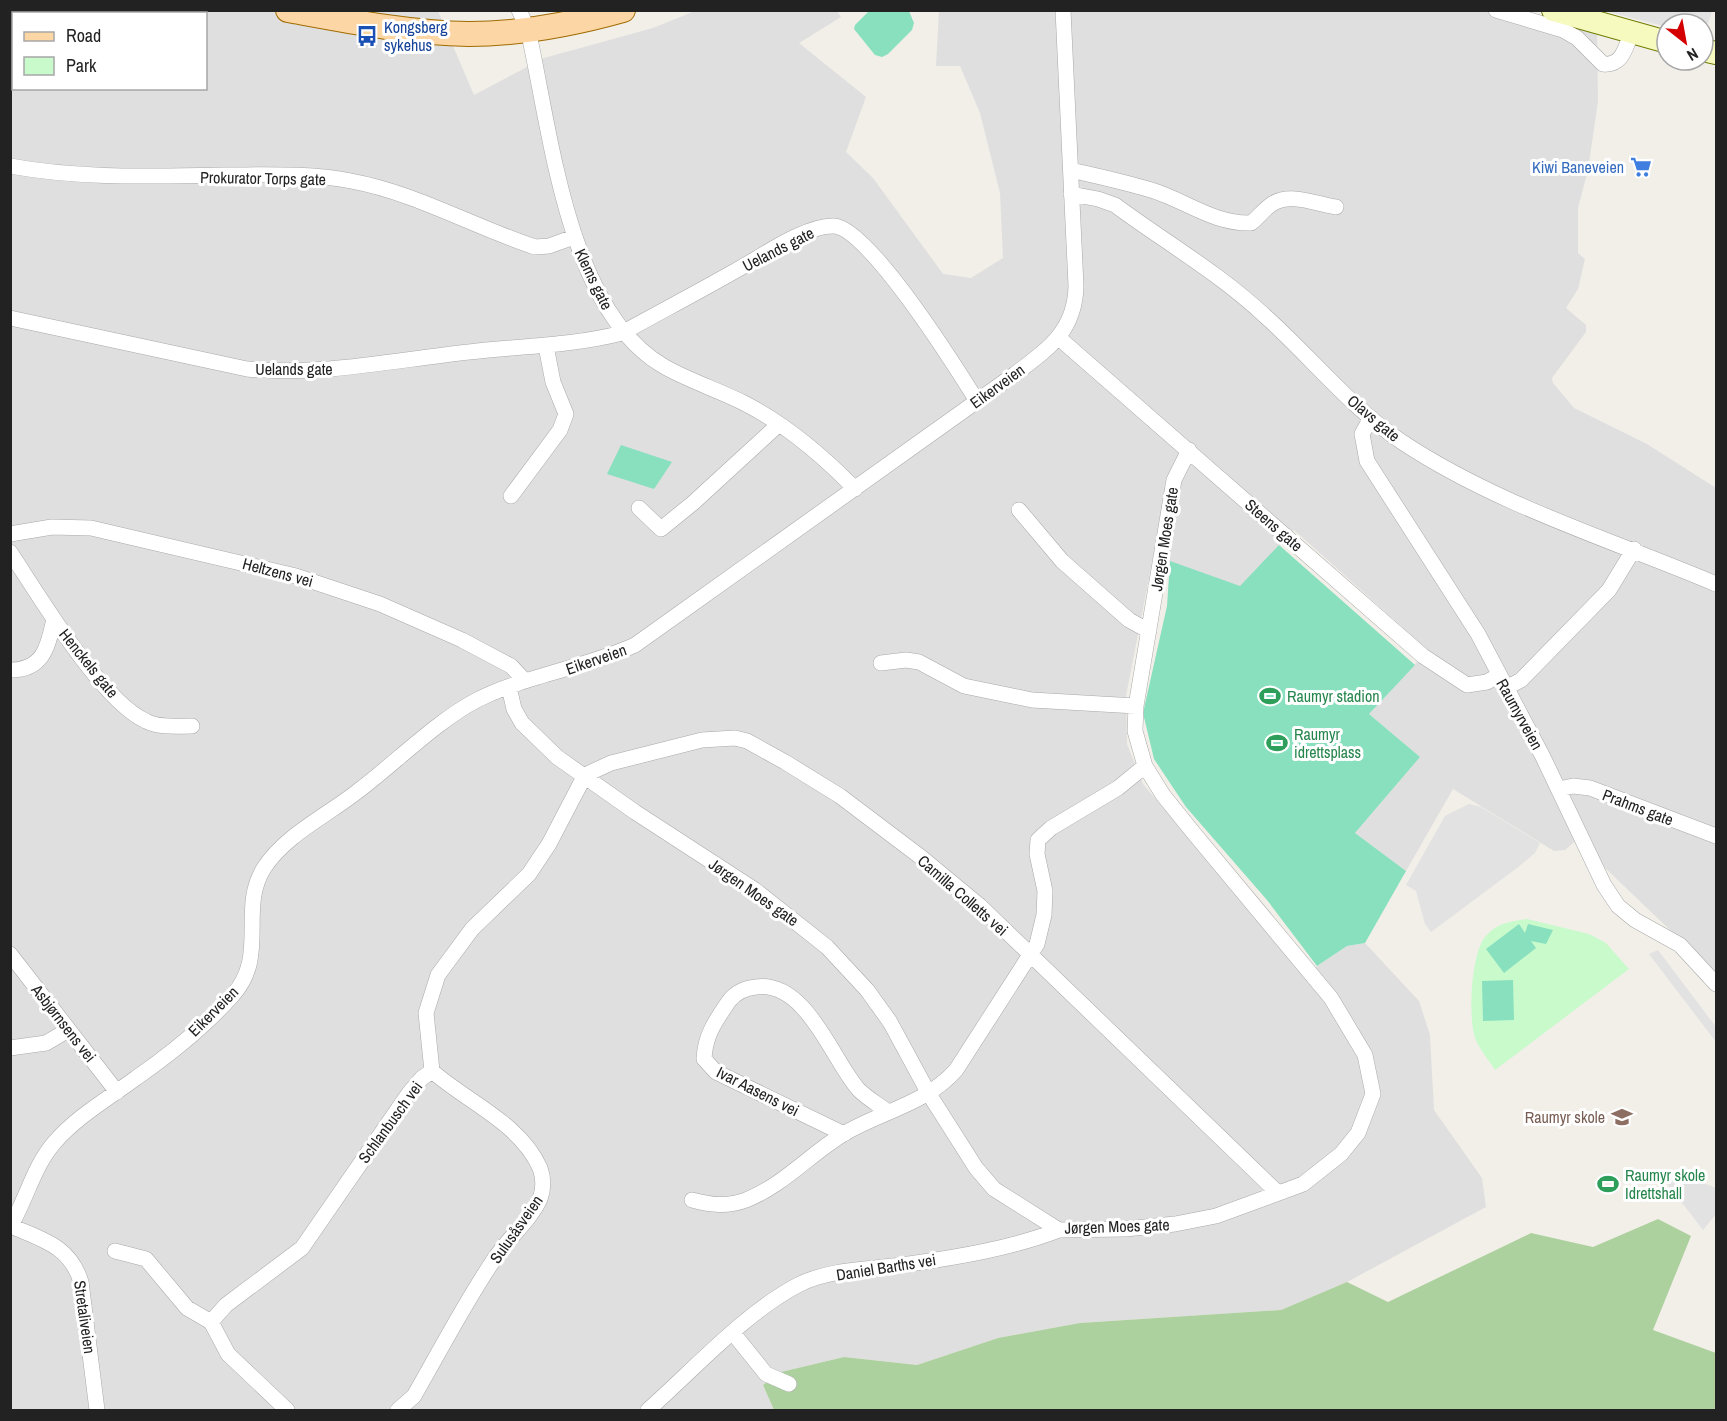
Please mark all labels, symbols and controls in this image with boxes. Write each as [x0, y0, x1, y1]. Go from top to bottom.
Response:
legend [12, 12, 207, 90]
north arrow [1655, 12, 1715, 72]
place label: Kongsberg sykehus [384, 16, 448, 56]
text: Road [66, 23, 101, 48]
bus stop icon: Kongsberg sykehus [355, 24, 379, 48]
text: N [1683, 43, 1702, 67]
text: Park [66, 53, 97, 78]
supermarket icon: Kiwi Baneveien [1629, 155, 1653, 179]
place label: Kiwi Baneveien [1532, 156, 1624, 178]
street label: Prokurator Torps gate [200, 166, 326, 190]
street label: Uelands gate [739, 222, 817, 276]
street label: Klems gate [570, 245, 618, 313]
street label: Uelands gate [255, 358, 333, 380]
street label: Eikerveien [965, 359, 1029, 413]
street label: Olavs gate [1343, 389, 1405, 447]
street label: Jørgen Moes gate [1145, 485, 1183, 593]
street label: Steens gate [1240, 494, 1308, 556]
street label: Heltzens vei [240, 552, 316, 592]
street label: Henckels gate [54, 624, 124, 702]
street label: Eikerveien [563, 638, 629, 680]
street label: Raumyrveien [1491, 675, 1549, 753]
sports icon: Raumyr stadion [1258, 684, 1282, 708]
place label: Raumyr stadion [1287, 685, 1380, 707]
place label: Raumyr idrettsplass [1294, 723, 1361, 763]
sports icon: Raumyr idrettsplass [1265, 731, 1289, 755]
street label: Prahms gate [1599, 783, 1677, 831]
street label: Camilla Colletts vei [913, 850, 1013, 940]
street label: Jørgen Moes gate [705, 853, 803, 931]
street label: Asbjørnsens vei [26, 979, 101, 1067]
street label: Eikerveien [183, 981, 243, 1041]
street label: Ivar Aasens vei [713, 1061, 803, 1121]
street label: Schlanbusch vei [353, 1077, 427, 1167]
school or university icon: Raumyr skole [1610, 1105, 1634, 1129]
place label: Raumyr skole [1525, 1106, 1605, 1128]
place label: Raumyr skole Idrettshall [1625, 1164, 1705, 1204]
sports icon: Raumyr skole Idrettshall [1596, 1172, 1620, 1196]
street label: Sulusåsveien [484, 1190, 548, 1268]
street label: Jørgen Moes gate [1064, 1213, 1170, 1239]
street label: Daniel Barths vei [835, 1248, 937, 1286]
street label: Stretaliveien [69, 1279, 101, 1355]

